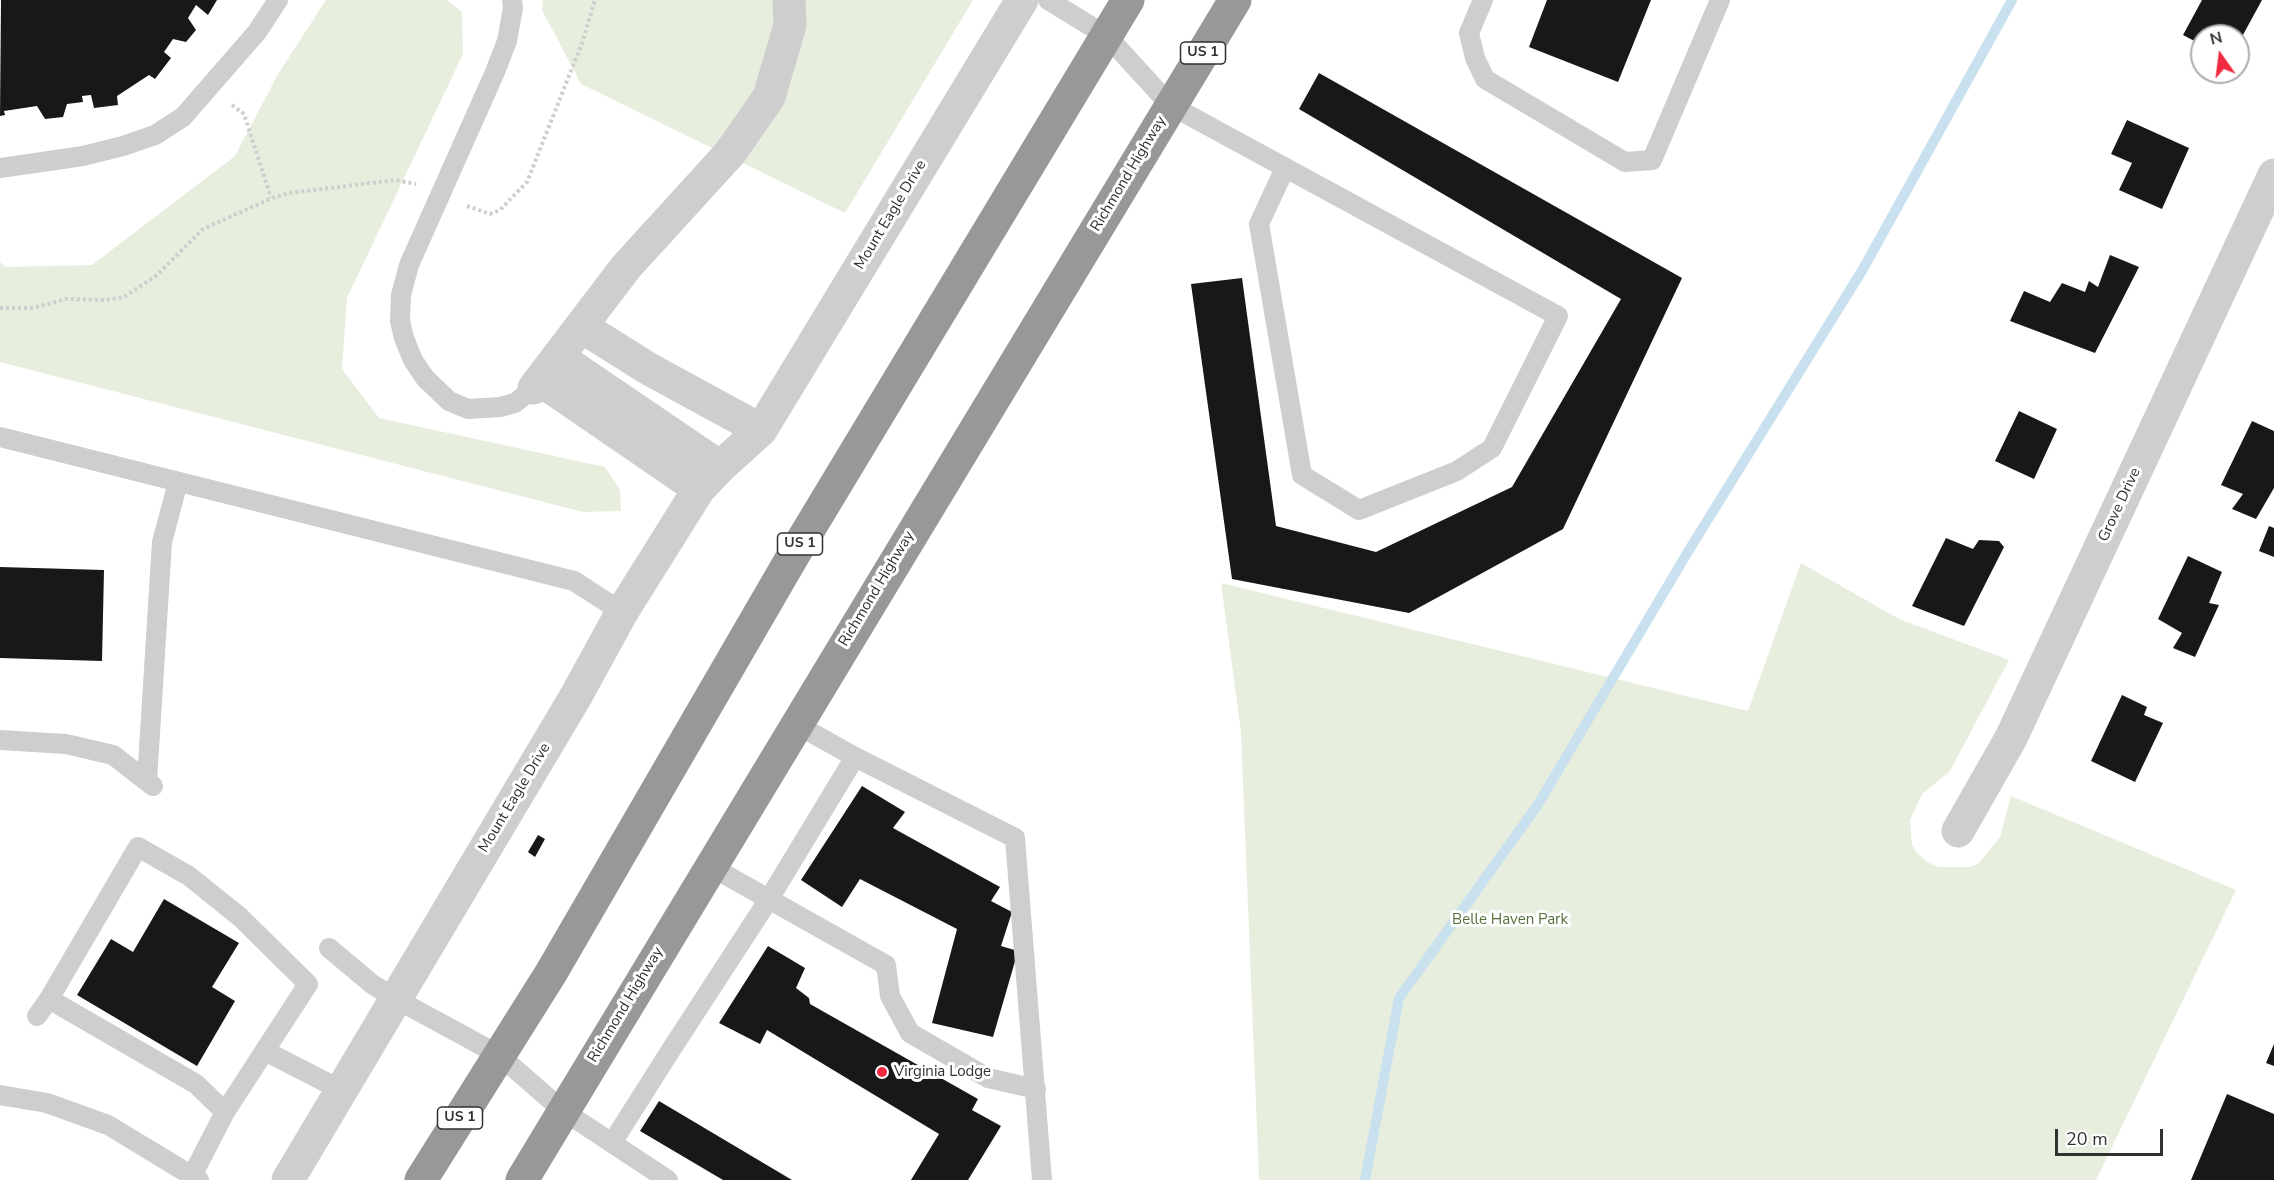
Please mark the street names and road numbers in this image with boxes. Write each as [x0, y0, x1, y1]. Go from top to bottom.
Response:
road number: US 1 [1180, 42, 1226, 64]
street label: Richmond Highway [1087, 113, 1171, 235]
street label: Mount Eagle Drive [851, 157, 931, 273]
street label: Grove Drive [2095, 465, 2145, 545]
street label: Richmond Highway [835, 528, 919, 650]
road number: US 1 [778, 533, 822, 555]
street label: Mount Eagle Drive [475, 740, 555, 856]
street label: Richmond Highway [584, 944, 668, 1066]
road number: US 1 [438, 1107, 482, 1129]

